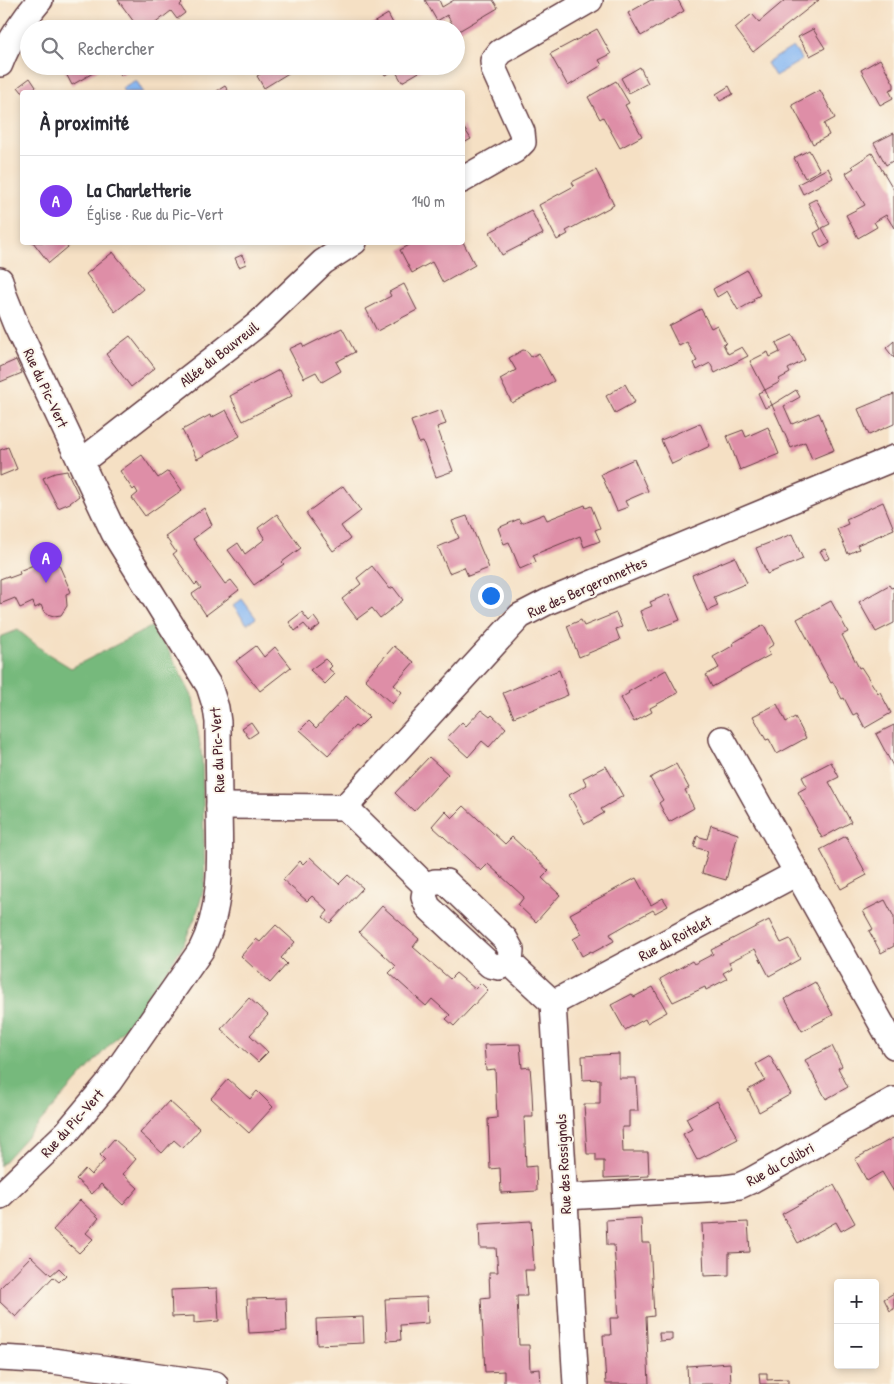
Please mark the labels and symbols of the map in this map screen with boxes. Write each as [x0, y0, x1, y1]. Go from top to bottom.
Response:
street label: Allée du Bouvreuil [175, 316, 263, 392]
street label: Rue du Pic-Vert [18, 345, 74, 432]
pin: A [30, 542, 62, 583]
street label: Rue des Bergeronnettes [524, 551, 650, 623]
your location [478, 583, 504, 609]
street label: Rue du Pic-Vert [204, 706, 230, 793]
street label: Rue du Roitelet [635, 910, 716, 966]
street label: Rue du Pic-Vert [36, 1084, 109, 1162]
street label: Rue des Rossignols [550, 1113, 576, 1215]
street label: Rue du Colibri [742, 1137, 818, 1191]

